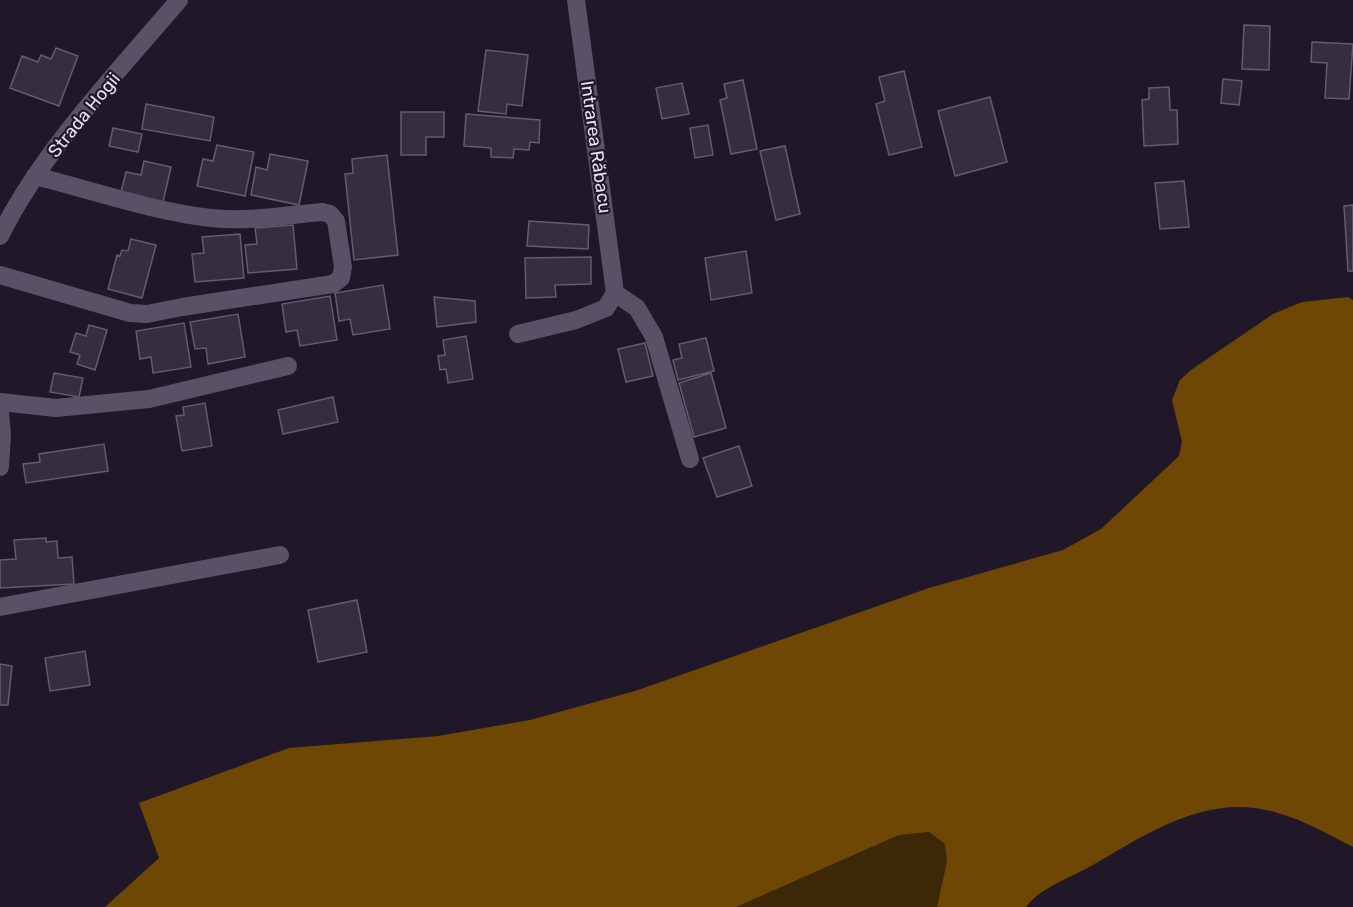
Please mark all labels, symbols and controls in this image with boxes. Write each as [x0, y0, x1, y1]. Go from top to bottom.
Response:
street label: Strada Hogii [43, 68, 125, 162]
street label: Intrarea Răbacu [576, 79, 616, 215]

